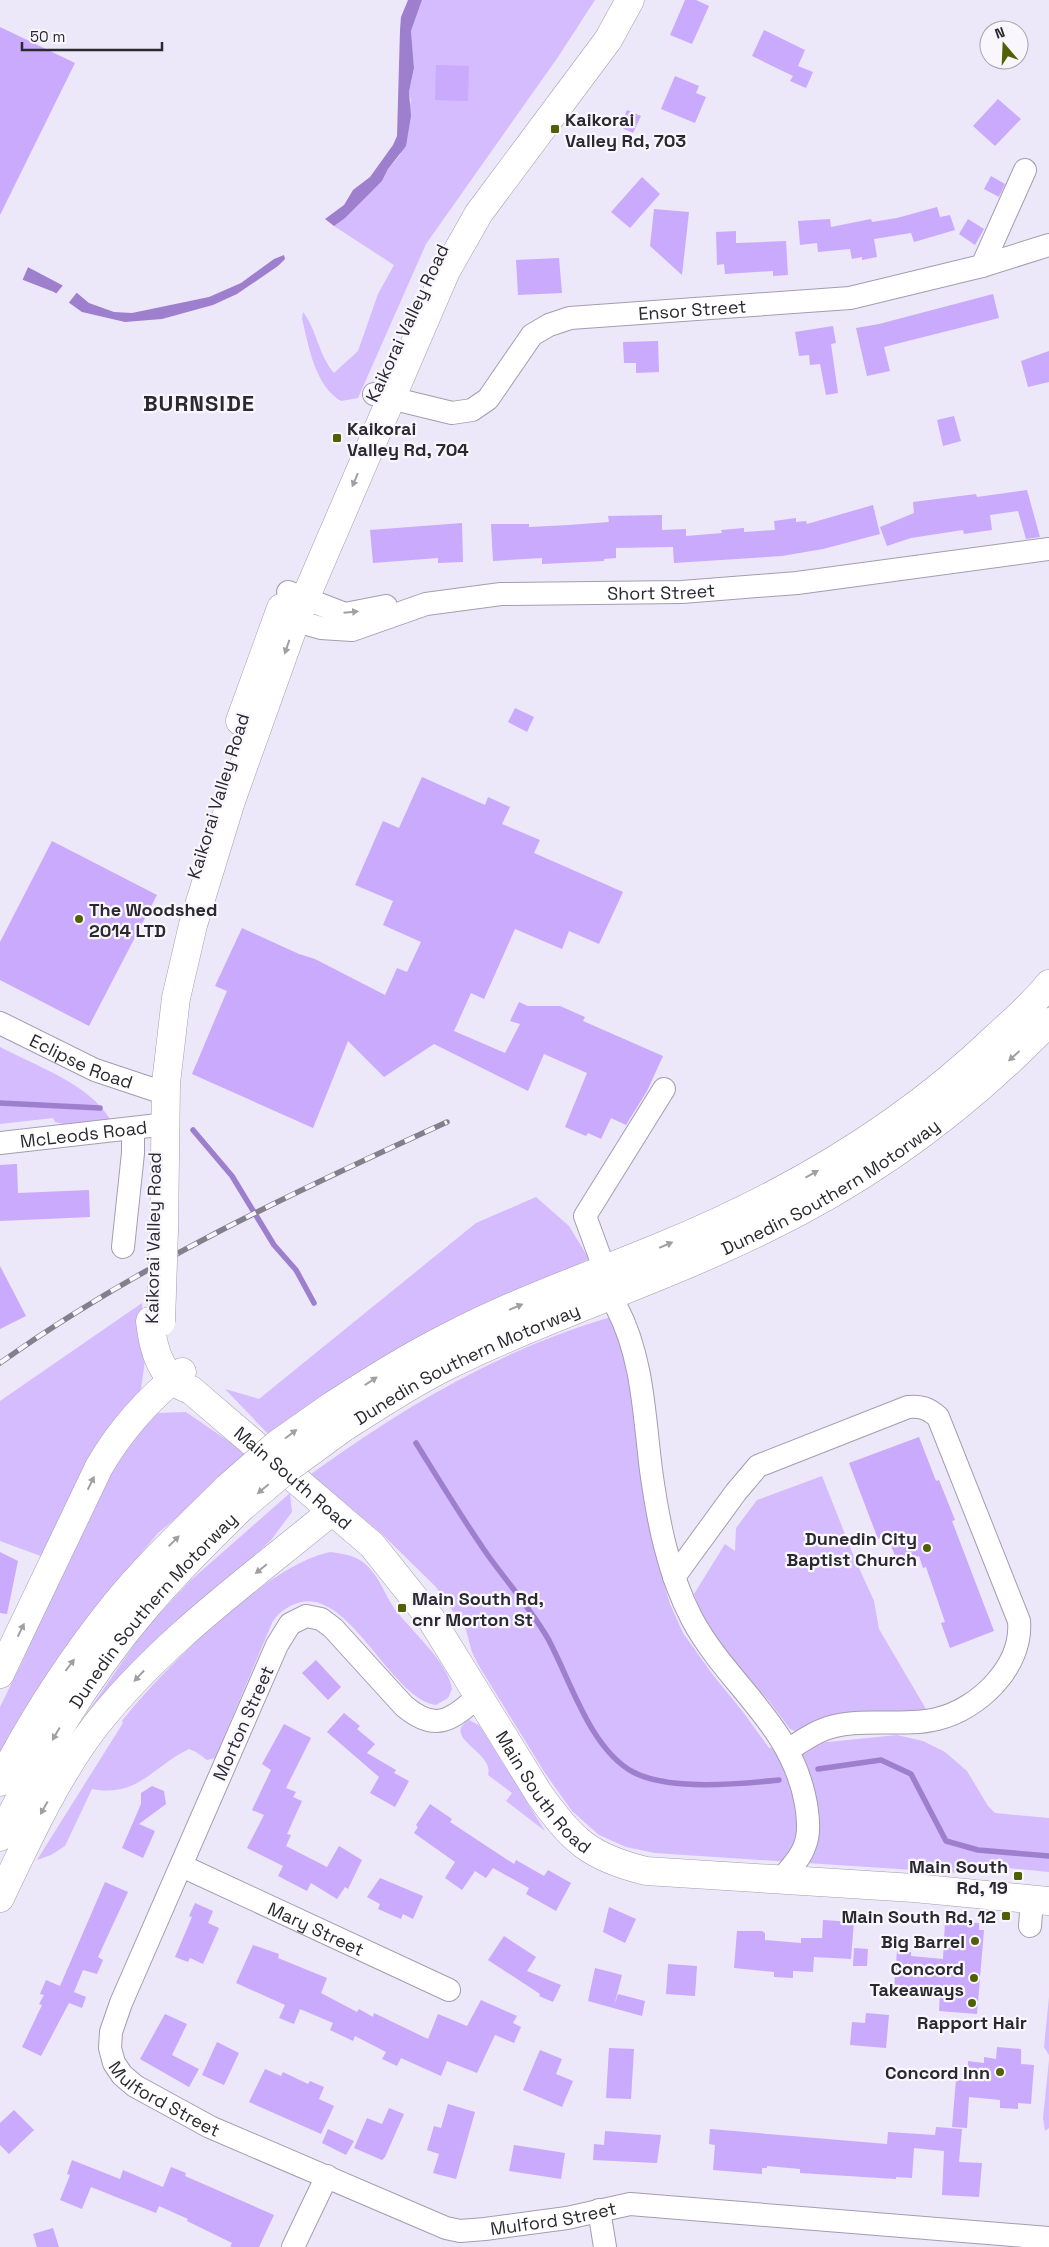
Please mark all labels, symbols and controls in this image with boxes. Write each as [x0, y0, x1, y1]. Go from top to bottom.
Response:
scale bar [22, 20, 162, 52]
north arrow [979, 20, 1029, 70]
text: N [992, 23, 1007, 43]
text: 50 m [30, 27, 65, 46]
place label: Kaikorai Valley Rd, 703 [565, 108, 686, 152]
marker: Kaikorai Valley Rd, 703 [549, 123, 561, 135]
street label: Kaikorai Valley Road [360, 240, 454, 406]
street label: Ensor Street [637, 294, 747, 325]
district label: BURNSIDE [143, 389, 255, 417]
place label: Kaikorai Valley Rd, 704 [347, 417, 469, 461]
marker: Kaikorai Valley Rd, 704 [331, 432, 343, 444]
one-way arrow [351, 473, 359, 488]
street label: Short Street [607, 578, 716, 604]
one-way arrow [343, 608, 359, 616]
one-way arrow [282, 640, 290, 655]
street label: Kaikorai Valley Road [182, 710, 254, 882]
place label: The Woodshed 2014 LTD [89, 898, 217, 942]
marker: The Woodshed 2014 LTD [73, 913, 85, 925]
street label: Eclipse Road [26, 1028, 136, 1093]
one-way arrow [1009, 1050, 1021, 1062]
street label: Dunedin Southern Motorway [717, 1113, 944, 1260]
street label: McLeods Road [19, 1115, 148, 1152]
street label: Kaikorai Valley Road [140, 1152, 166, 1324]
one-way arrow [805, 1170, 819, 1178]
one-way arrow [659, 1241, 674, 1249]
street label: Dunedin Southern Motorway [350, 1298, 583, 1430]
one-way arrow [508, 1302, 523, 1310]
one-way arrow [365, 1376, 378, 1385]
street label: Main South Road [230, 1421, 357, 1534]
one-way arrow [284, 1429, 298, 1439]
one-way arrow [87, 1476, 95, 1490]
one-way arrow [256, 1484, 269, 1495]
street label: Dunedin Southern Motorway [64, 1507, 241, 1712]
place label: Dunedin City Baptist Church [786, 1527, 917, 1571]
one-way arrow [168, 1535, 180, 1547]
marker: Dunedin City Baptist Church [921, 1542, 933, 1554]
one-way arrow [254, 1564, 267, 1575]
place label: Main South Rd, cnr Morton St [412, 1587, 544, 1631]
marker: Main South Rd, cnr Morton St [396, 1602, 408, 1614]
one-way arrow [17, 1623, 25, 1637]
one-way arrow [65, 1658, 75, 1672]
street label: Morton Street [207, 1662, 279, 1784]
one-way arrow [133, 1670, 144, 1683]
street label: Main South Road [491, 1726, 596, 1858]
one-way arrow [52, 1727, 61, 1740]
one-way arrow [40, 1801, 49, 1815]
place label: Main South Rd, 19 [909, 1855, 1008, 1899]
marker: Main South Rd, 19 [1012, 1870, 1024, 1882]
street label: Mary Street [264, 1896, 368, 1961]
place label: Main South Rd, 12 [841, 1905, 996, 1928]
marker: Main South Rd, 12 [1000, 1910, 1012, 1922]
place label: Big Barrel [881, 1930, 965, 1953]
marker: Big Barrel [969, 1935, 981, 1947]
place label: Concord Takeaways [869, 1957, 964, 2001]
marker: Concord Takeaways [968, 1972, 980, 1984]
marker: Rapport Hair [966, 1997, 978, 2009]
place label: Rapport Hair [917, 2011, 1027, 2034]
street label: Mulford Street [104, 2056, 224, 2141]
place label: Concord Inn [885, 2061, 990, 2084]
marker: Concord Inn [994, 2066, 1006, 2078]
street label: Mulford Street [489, 2196, 618, 2240]

